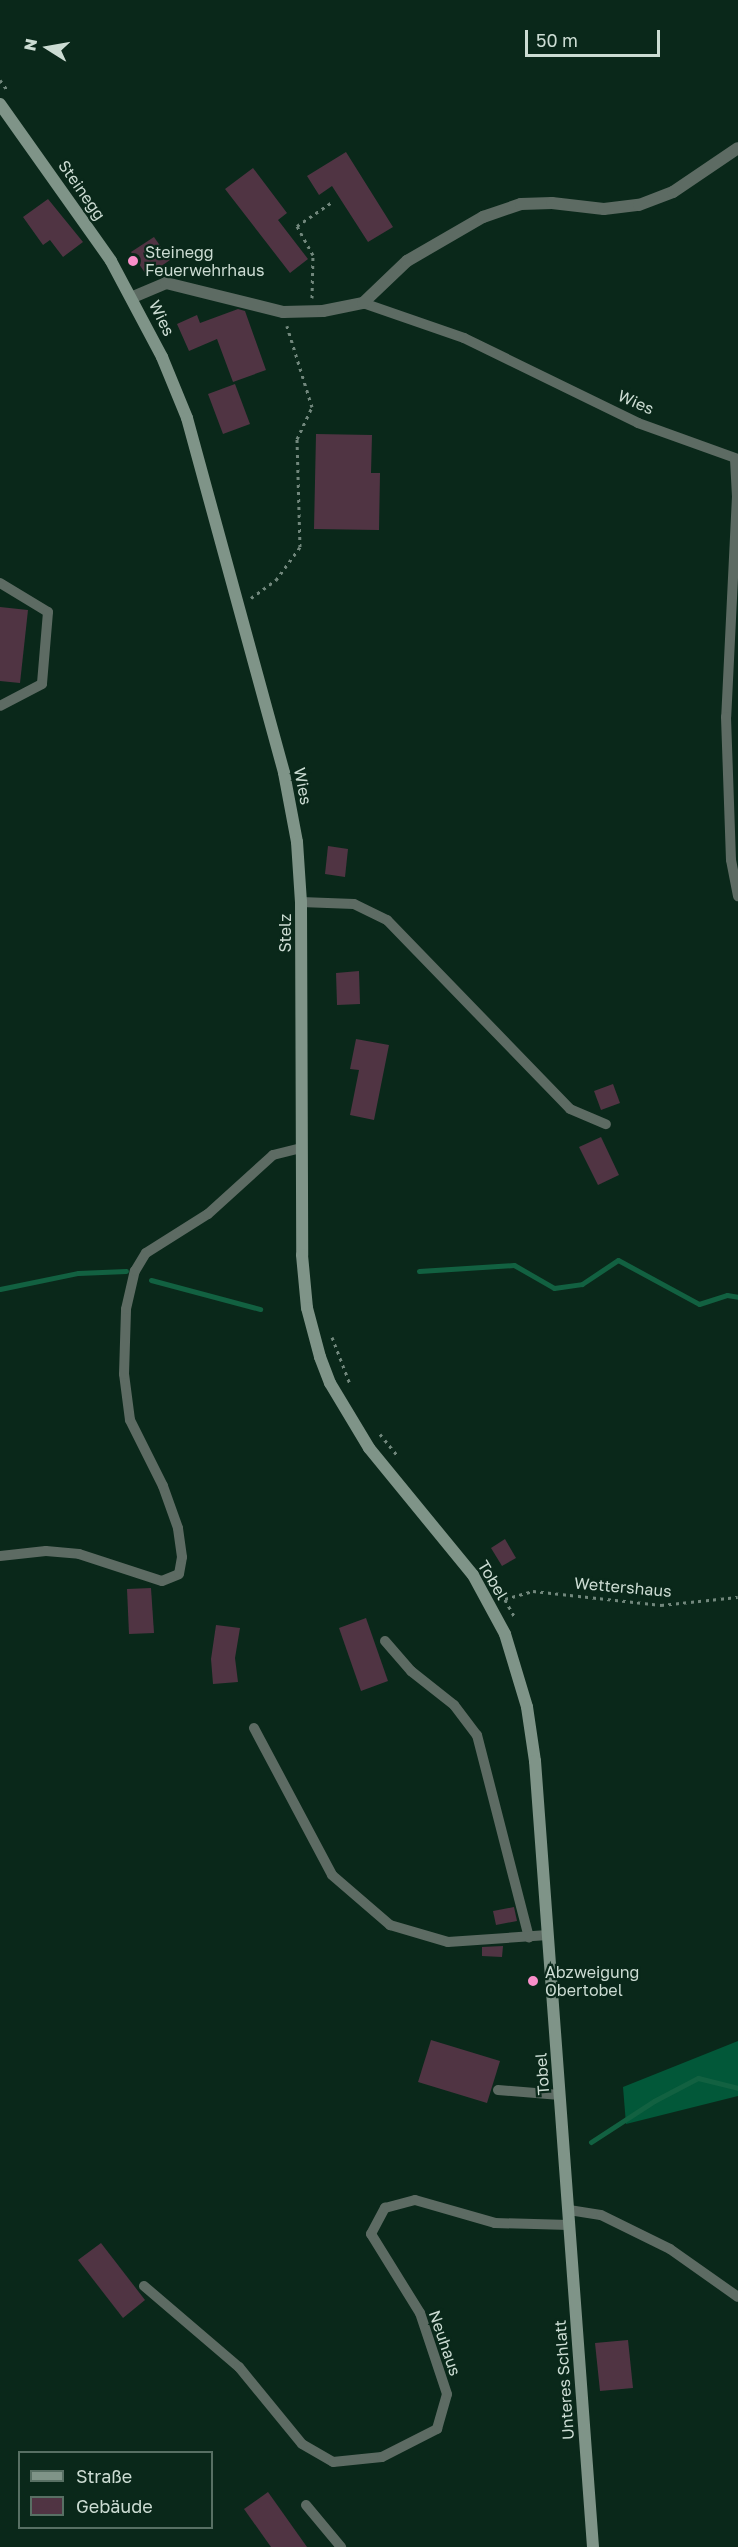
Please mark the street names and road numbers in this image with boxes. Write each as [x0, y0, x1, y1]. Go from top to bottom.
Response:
street label: Steinegg [54, 156, 110, 224]
street label: Wies [145, 297, 179, 339]
street label: Wies [615, 386, 657, 418]
street label: Wies [290, 766, 316, 806]
street label: Stelz [275, 913, 295, 953]
street label: Tobel [474, 1557, 512, 1603]
street label: Wettershaus [574, 1573, 672, 1601]
street label: Tobel [531, 2052, 553, 2096]
street label: Neuhaus [425, 2308, 465, 2378]
street label: Unteres Schlatt [550, 2319, 578, 2441]

